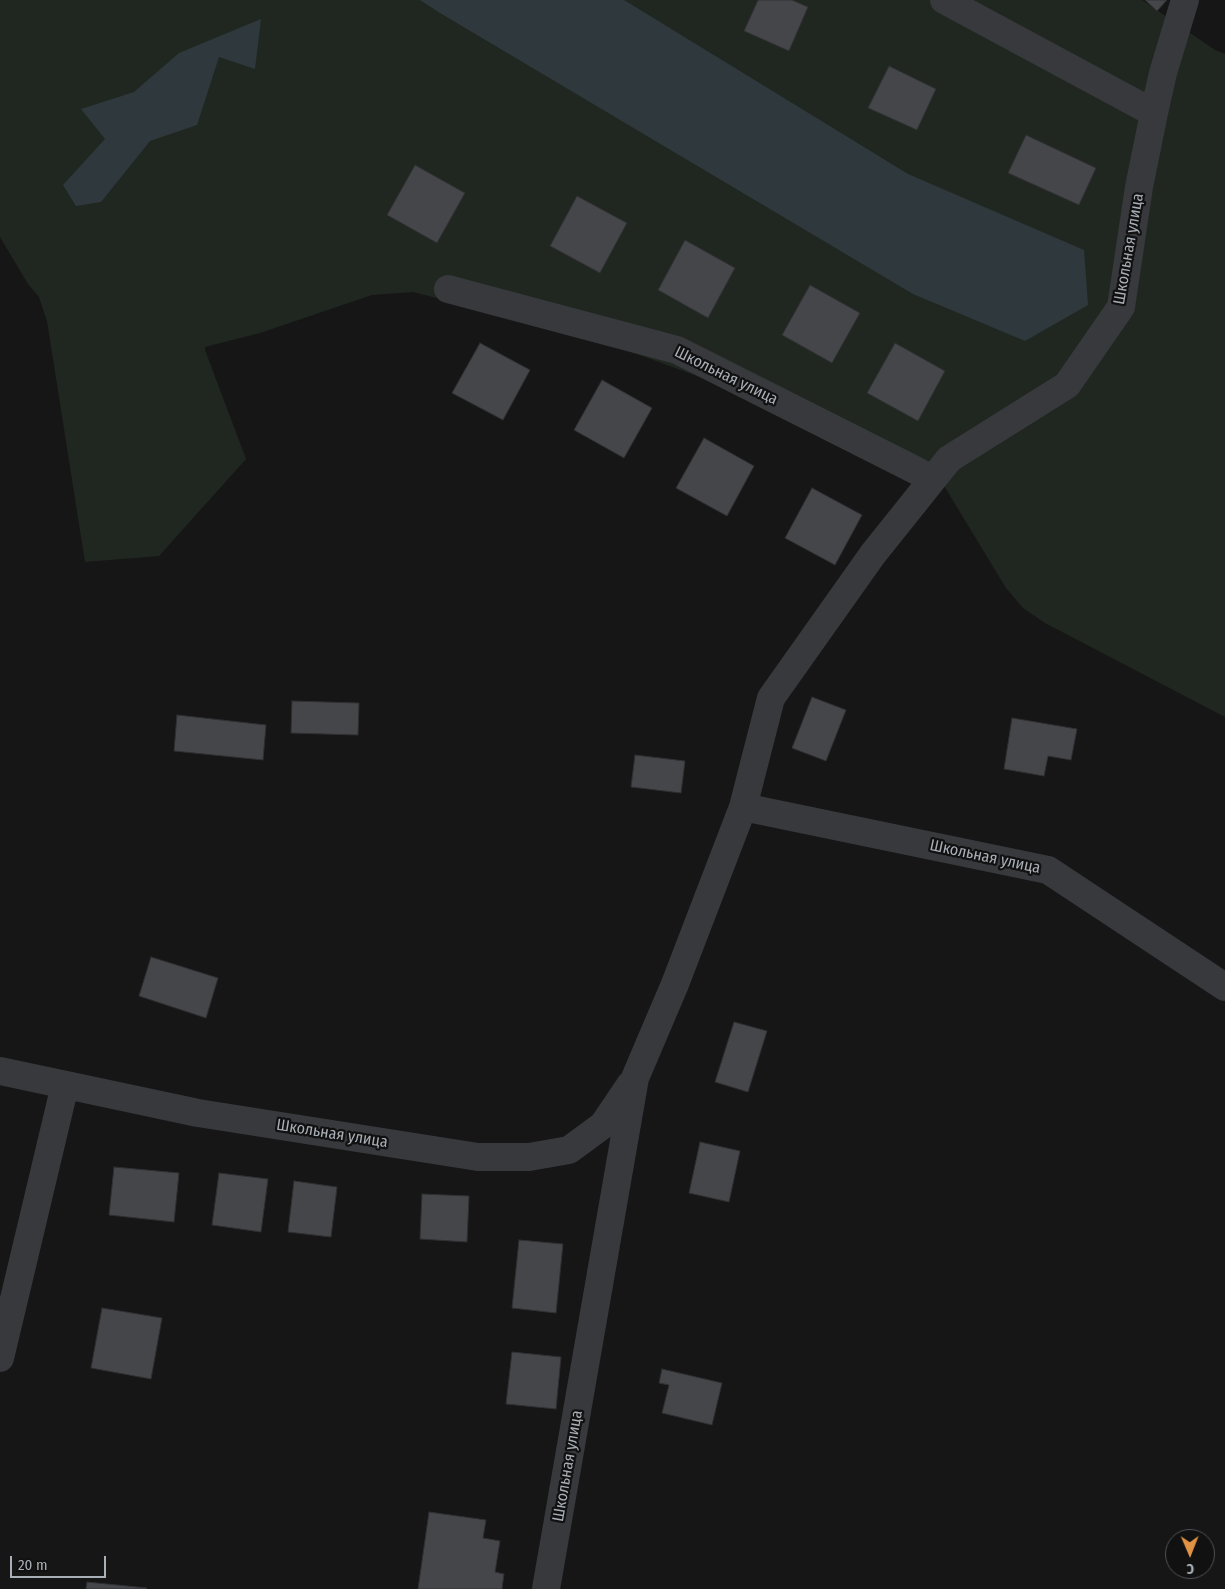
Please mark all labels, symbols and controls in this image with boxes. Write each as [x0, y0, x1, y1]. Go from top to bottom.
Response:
street label: Школьная улица [1110, 192, 1148, 306]
street label: Школьная улица [671, 343, 781, 409]
street label: Школьная улица [928, 836, 1042, 878]
street label: Школьная улица [275, 1116, 389, 1152]
street label: Школьная улица [549, 1409, 587, 1523]
north arrow [1165, 1529, 1215, 1579]
scale bar [12, 1546, 109, 1578]
text: 20 m [18, 1556, 48, 1574]
text: С [1186, 1560, 1194, 1577]

